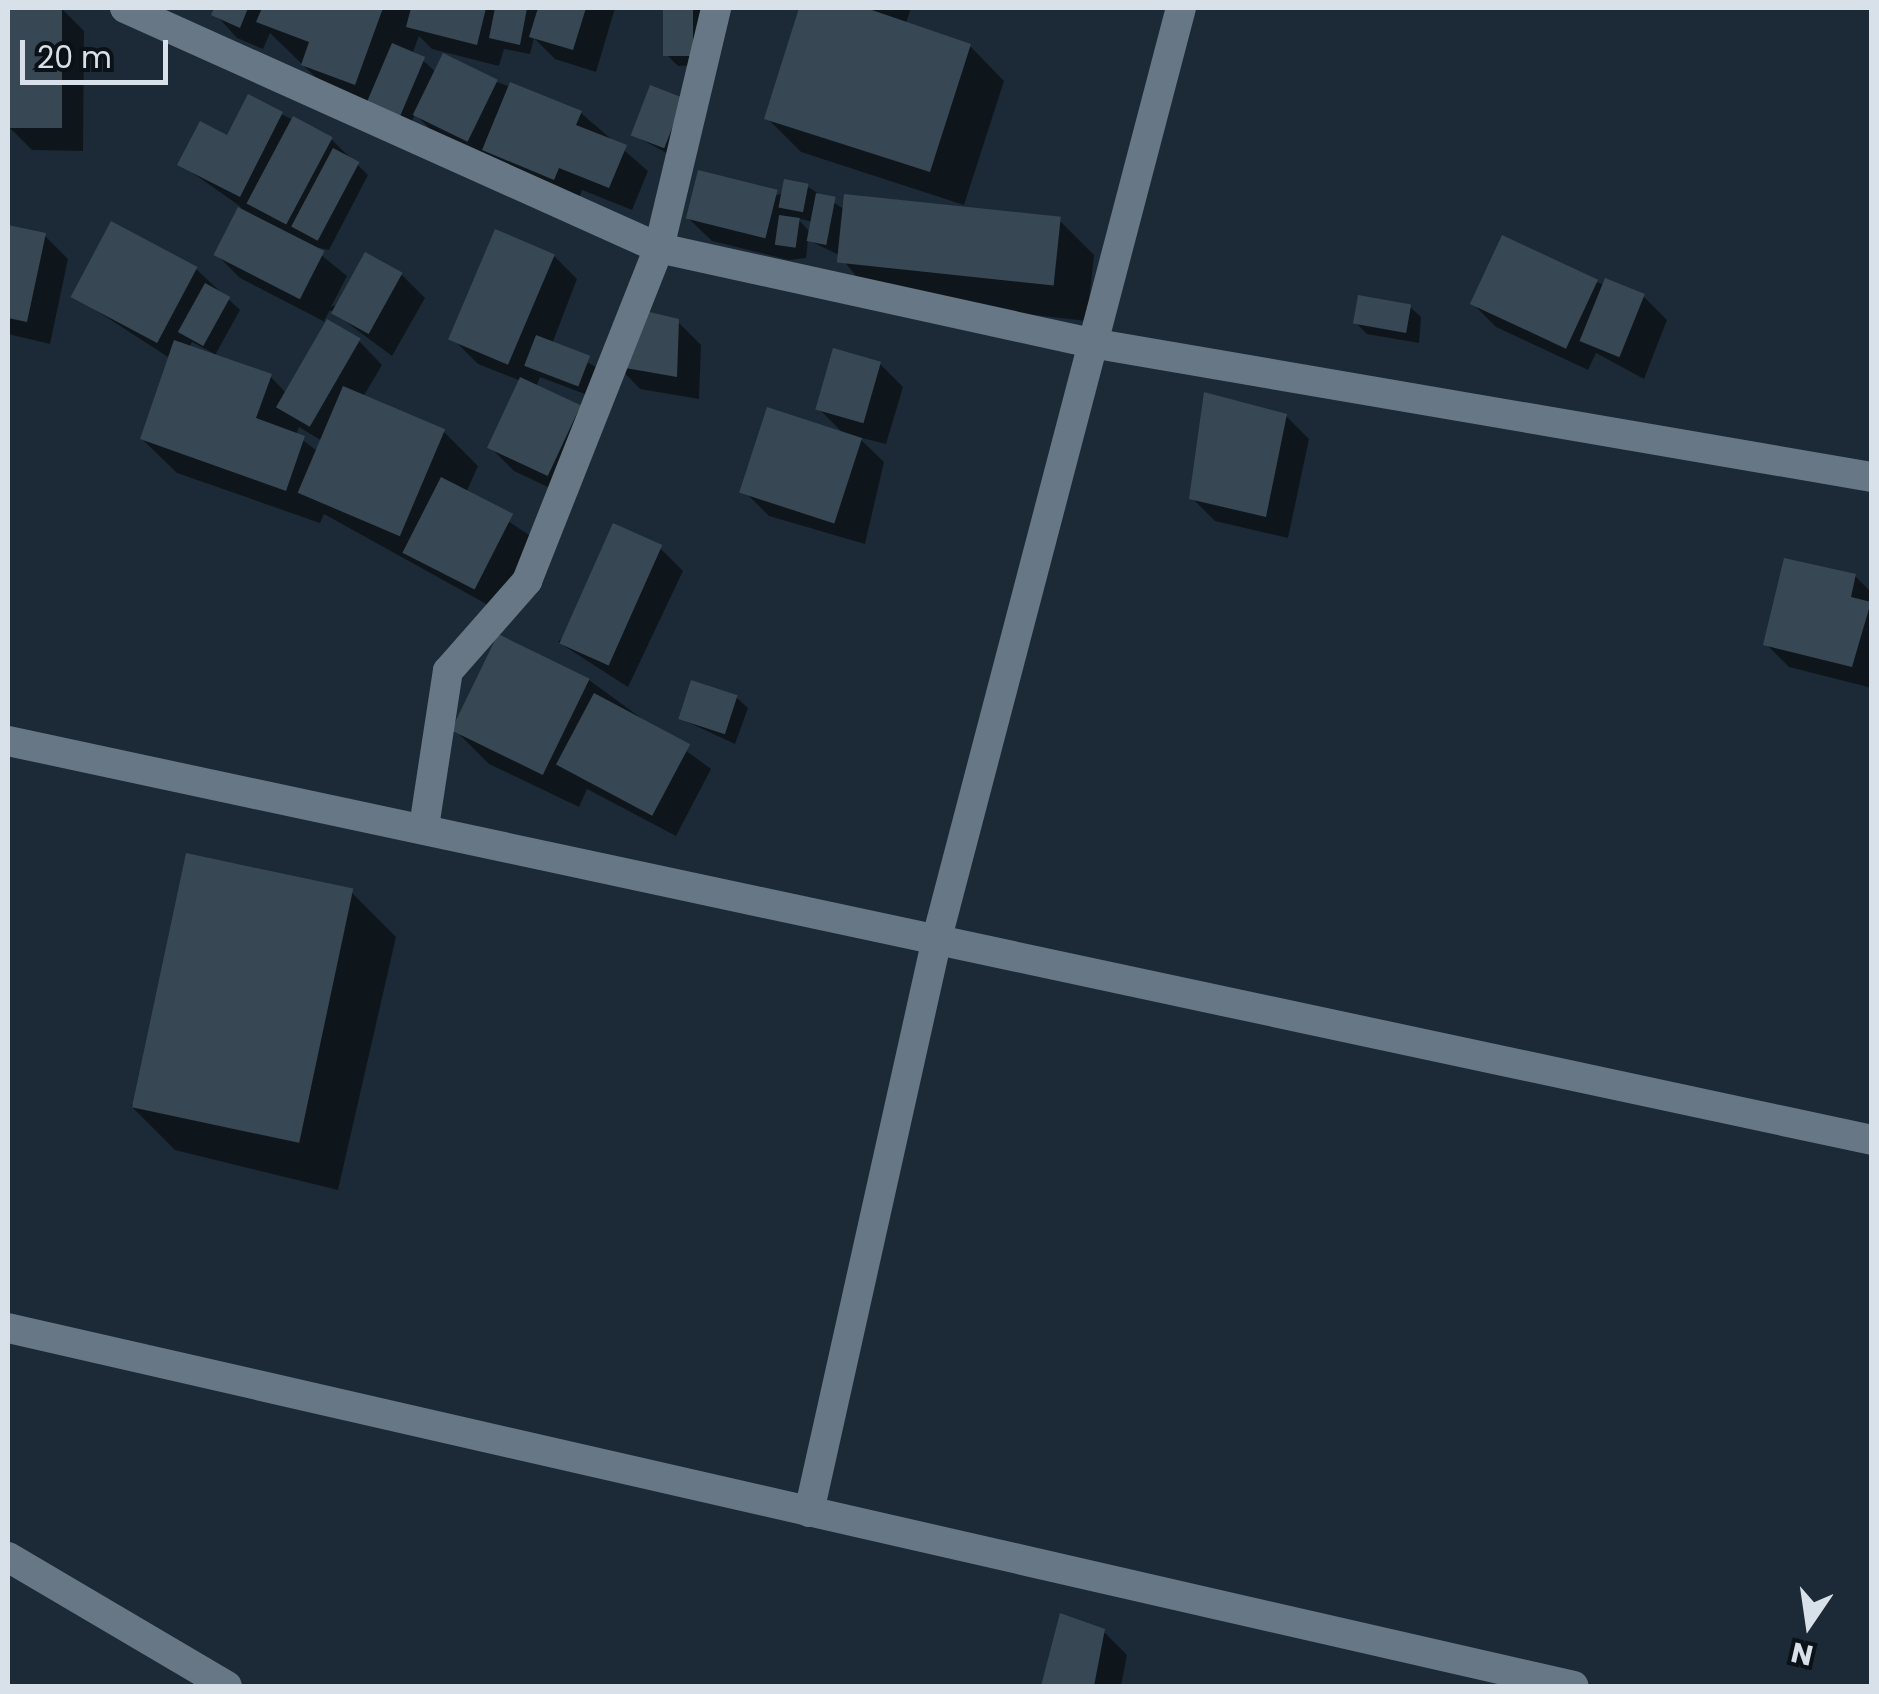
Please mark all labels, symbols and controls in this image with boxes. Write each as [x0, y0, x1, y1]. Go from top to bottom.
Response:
scale bar [25, 20, 172, 82]
text: 20 m [37, 36, 112, 79]
north arrow [1759, 1574, 1859, 1674]
text: N [1787, 1632, 1817, 1675]

